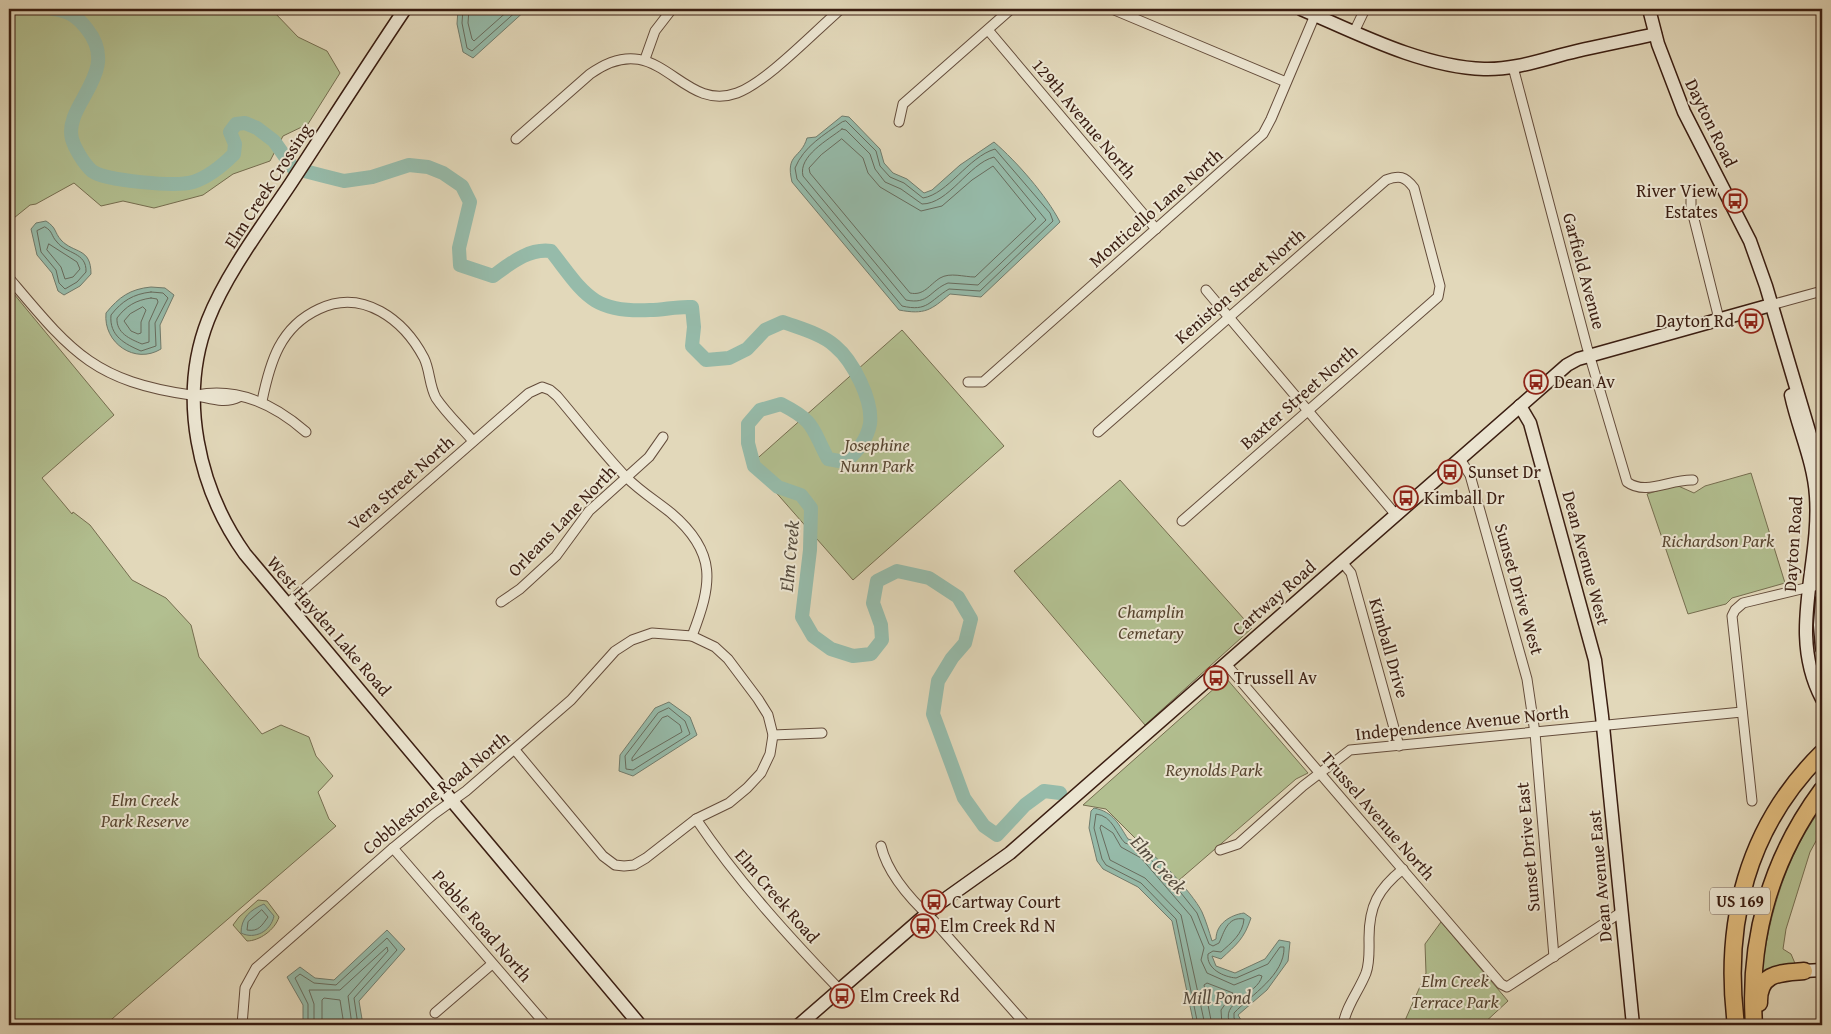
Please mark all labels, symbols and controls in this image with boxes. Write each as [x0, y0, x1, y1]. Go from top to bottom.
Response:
street label: 129th Avenue North [1026, 52, 1143, 185]
street label: Dayton Road [1678, 74, 1745, 172]
street label: Elm Creek Crossing [217, 118, 318, 254]
street label: Monticello Lane North [1083, 142, 1229, 274]
place label: River View Estates [1636, 177, 1718, 225]
bus stop icon: River View Estates [1722, 188, 1748, 214]
street label: Garfield Avenue [1556, 210, 1613, 332]
street label: Keniston Street North [1168, 221, 1311, 350]
place label: Dayton Rd [1656, 307, 1734, 334]
bus stop icon: Dayton Rd [1738, 308, 1764, 334]
street label: Baxter Street North [1234, 338, 1364, 455]
place label: Dean Av [1554, 368, 1615, 395]
bus stop icon: Dean Av [1523, 369, 1549, 395]
street label: Vera Street North [342, 429, 460, 537]
park label: Josephine Nunn Park [839, 431, 915, 479]
place label: Sunset Dr [1468, 458, 1541, 485]
street label: Orleans Lane North [501, 459, 622, 583]
bus stop icon: Sunset Dr [1437, 459, 1463, 485]
place label: Kimball Dr [1424, 484, 1505, 511]
bus stop icon: Kimball Dr [1393, 485, 1419, 511]
street label: Dean Avenue West [1556, 488, 1618, 629]
street label: Dayton Road [1776, 495, 1809, 593]
water label: Elm Creek [772, 519, 806, 594]
street label: Sunset Drive West [1488, 520, 1551, 658]
park label: Richardson Park [1661, 527, 1775, 554]
street label: West Hayden Lake Road [261, 550, 398, 702]
street label: Cartway Road [1226, 553, 1322, 642]
street label: Kimball Drive [1362, 595, 1417, 701]
park label: Champlin Cemetary [1118, 598, 1185, 646]
place label: Trussell Av [1234, 664, 1317, 691]
bus stop icon: Trussell Av [1203, 665, 1229, 691]
street label: Independence Avenue North [1354, 698, 1570, 747]
street label: Cobblestone Road North [356, 725, 515, 861]
street label: Trussel Avenue North [1315, 745, 1442, 886]
park label: Reynolds Park [1164, 756, 1263, 783]
street label: Sunset Drive East [1508, 780, 1547, 913]
park label: Elm Creek Park Reserve [100, 786, 189, 834]
street label: Dean Avenue East [1580, 808, 1619, 943]
water label: Elm Creek [1124, 828, 1194, 900]
street label: Elm Creek Road [729, 843, 826, 949]
street label: Pebble Road North [426, 864, 539, 988]
place label: Cartway Court [952, 888, 1061, 915]
road number: US 169 [1710, 888, 1770, 914]
bus stop icon: Cartway Court [921, 889, 947, 915]
place label: Elm Creek Rd N [940, 912, 1056, 939]
bus stop icon: Elm Creek Rd N [910, 913, 936, 939]
park label: Elm Creek Terrace Park [1411, 967, 1499, 1015]
place label: Elm Creek Rd [860, 982, 960, 1009]
bus stop icon: Elm Creek Rd [829, 983, 855, 1009]
water label: Mill Pond [1183, 983, 1251, 1011]

